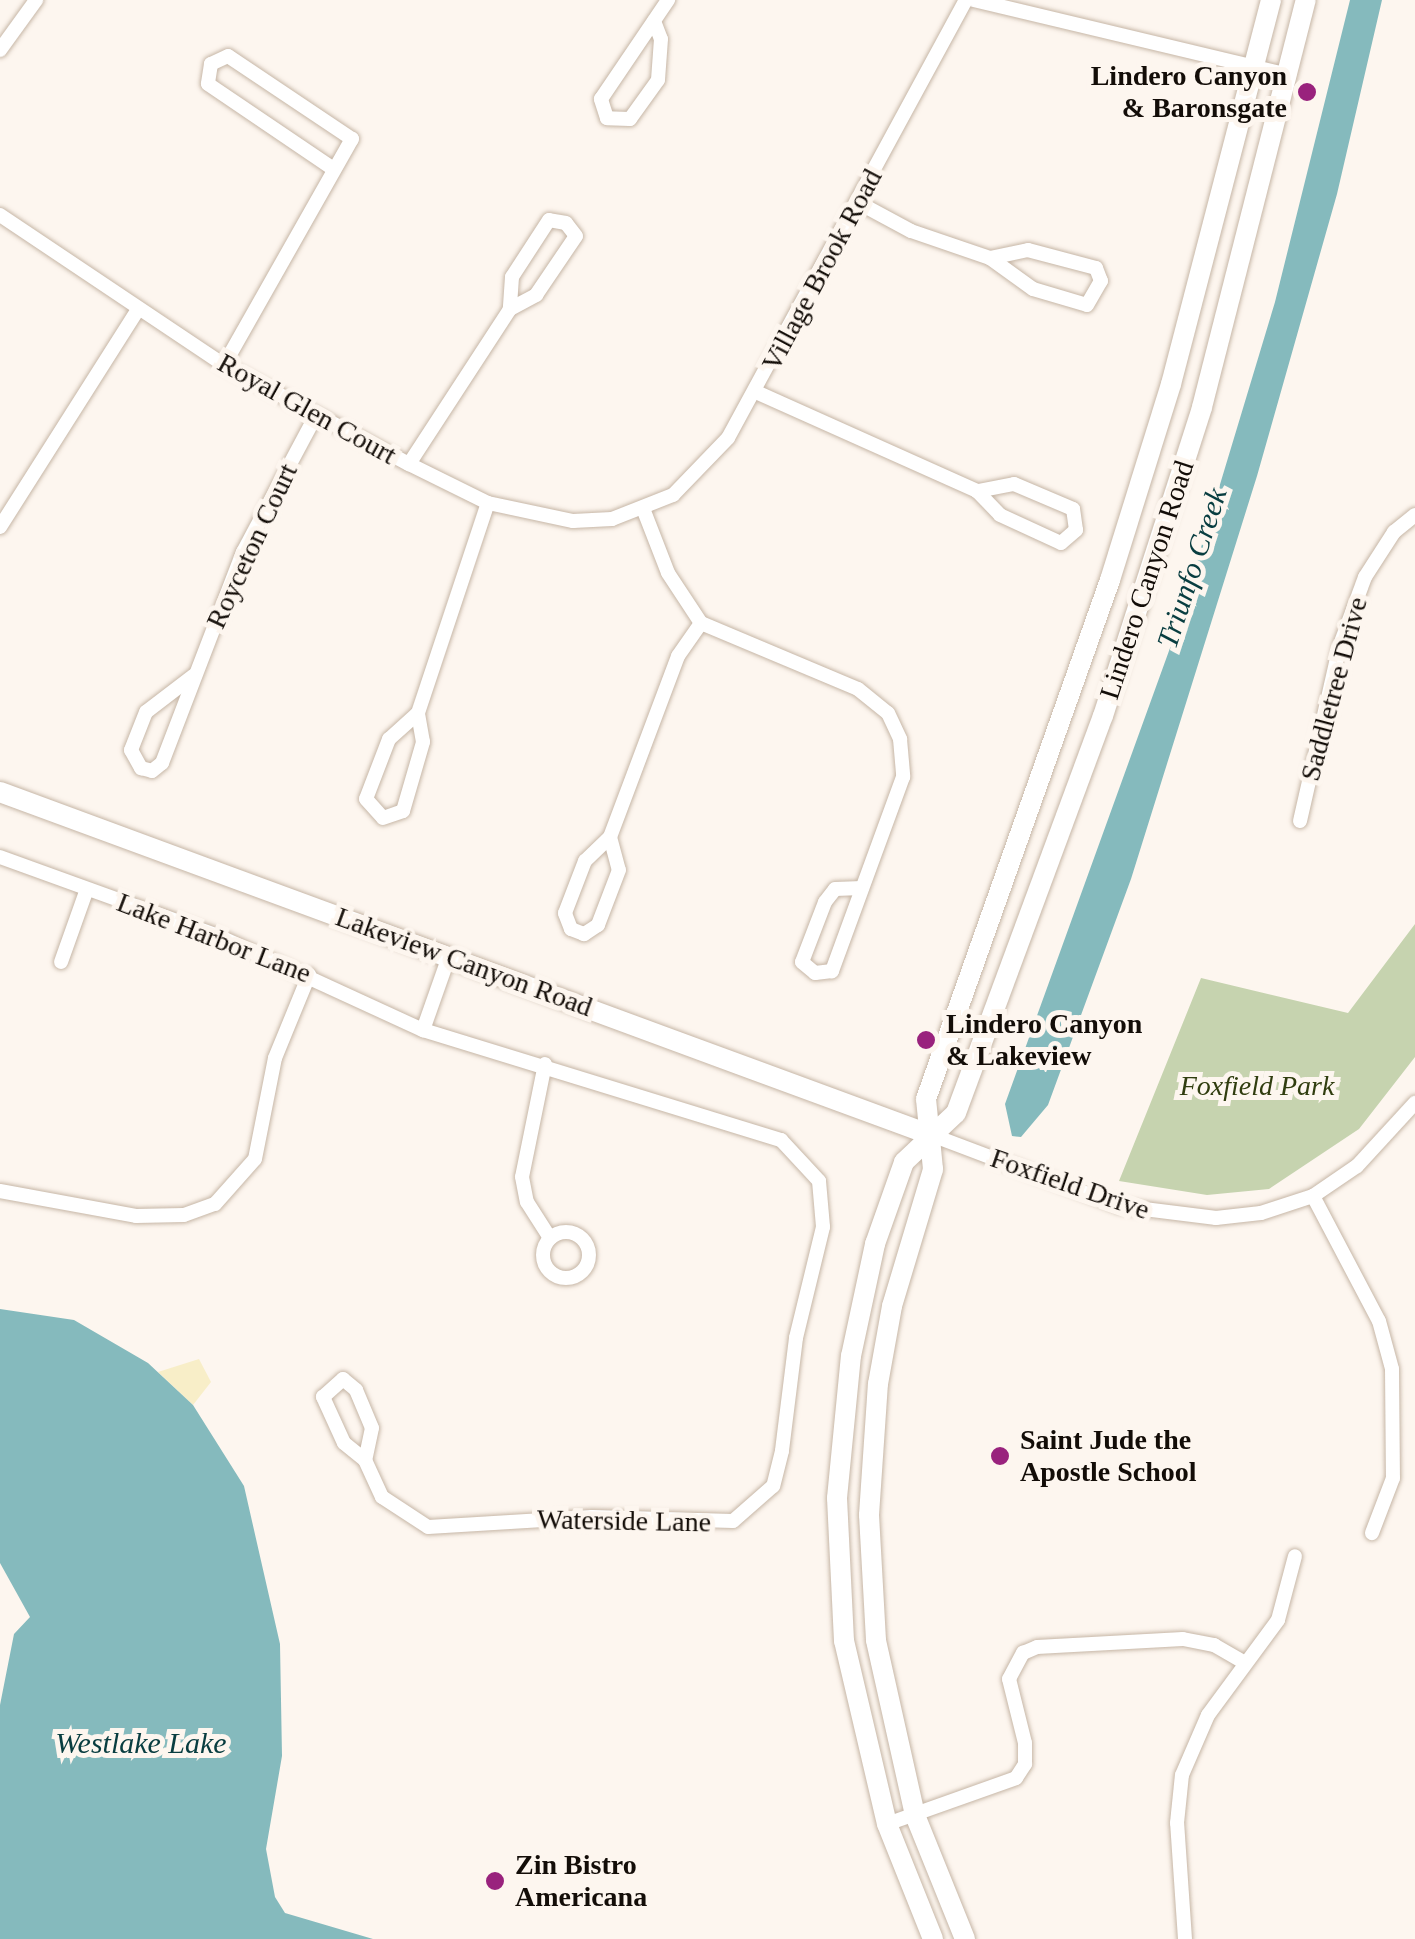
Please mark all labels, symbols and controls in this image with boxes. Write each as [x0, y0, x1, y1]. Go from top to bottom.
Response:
place label: Lindero Canyon & Baronsgate [1091, 59, 1287, 125]
marker: Lindero Canyon & Baronsgate [1296, 81, 1318, 103]
street label: Village Brook Road [755, 163, 889, 377]
street label: Royal Glen Court [212, 346, 402, 472]
street label: Lindero Canyon Road [1093, 456, 1201, 704]
street label: Royceton Court [199, 458, 305, 634]
water label: Triunfo Creek [1149, 483, 1235, 653]
street label: Saddletree Drive [1293, 593, 1375, 785]
street label: Lake Harbor Lane [112, 886, 316, 990]
street label: Lakeview Canyon Road [331, 900, 597, 1024]
place label: Lindero Canyon & Lakeview [946, 1007, 1142, 1073]
marker: Lindero Canyon & Lakeview [915, 1029, 937, 1051]
park label: Foxfield Park [1180, 1069, 1334, 1103]
street label: Foxfield Drive [986, 1141, 1154, 1227]
place label: Saint Jude the Apostle School [1020, 1423, 1197, 1489]
marker: Saint Jude the Apostle School [989, 1445, 1011, 1467]
street label: Waterside Lane [537, 1503, 711, 1539]
water label: Westlake Lake [55, 1725, 227, 1761]
place label: Zin Bistro Americana [515, 1848, 647, 1914]
marker: Zin Bistro Americana [484, 1870, 506, 1892]

